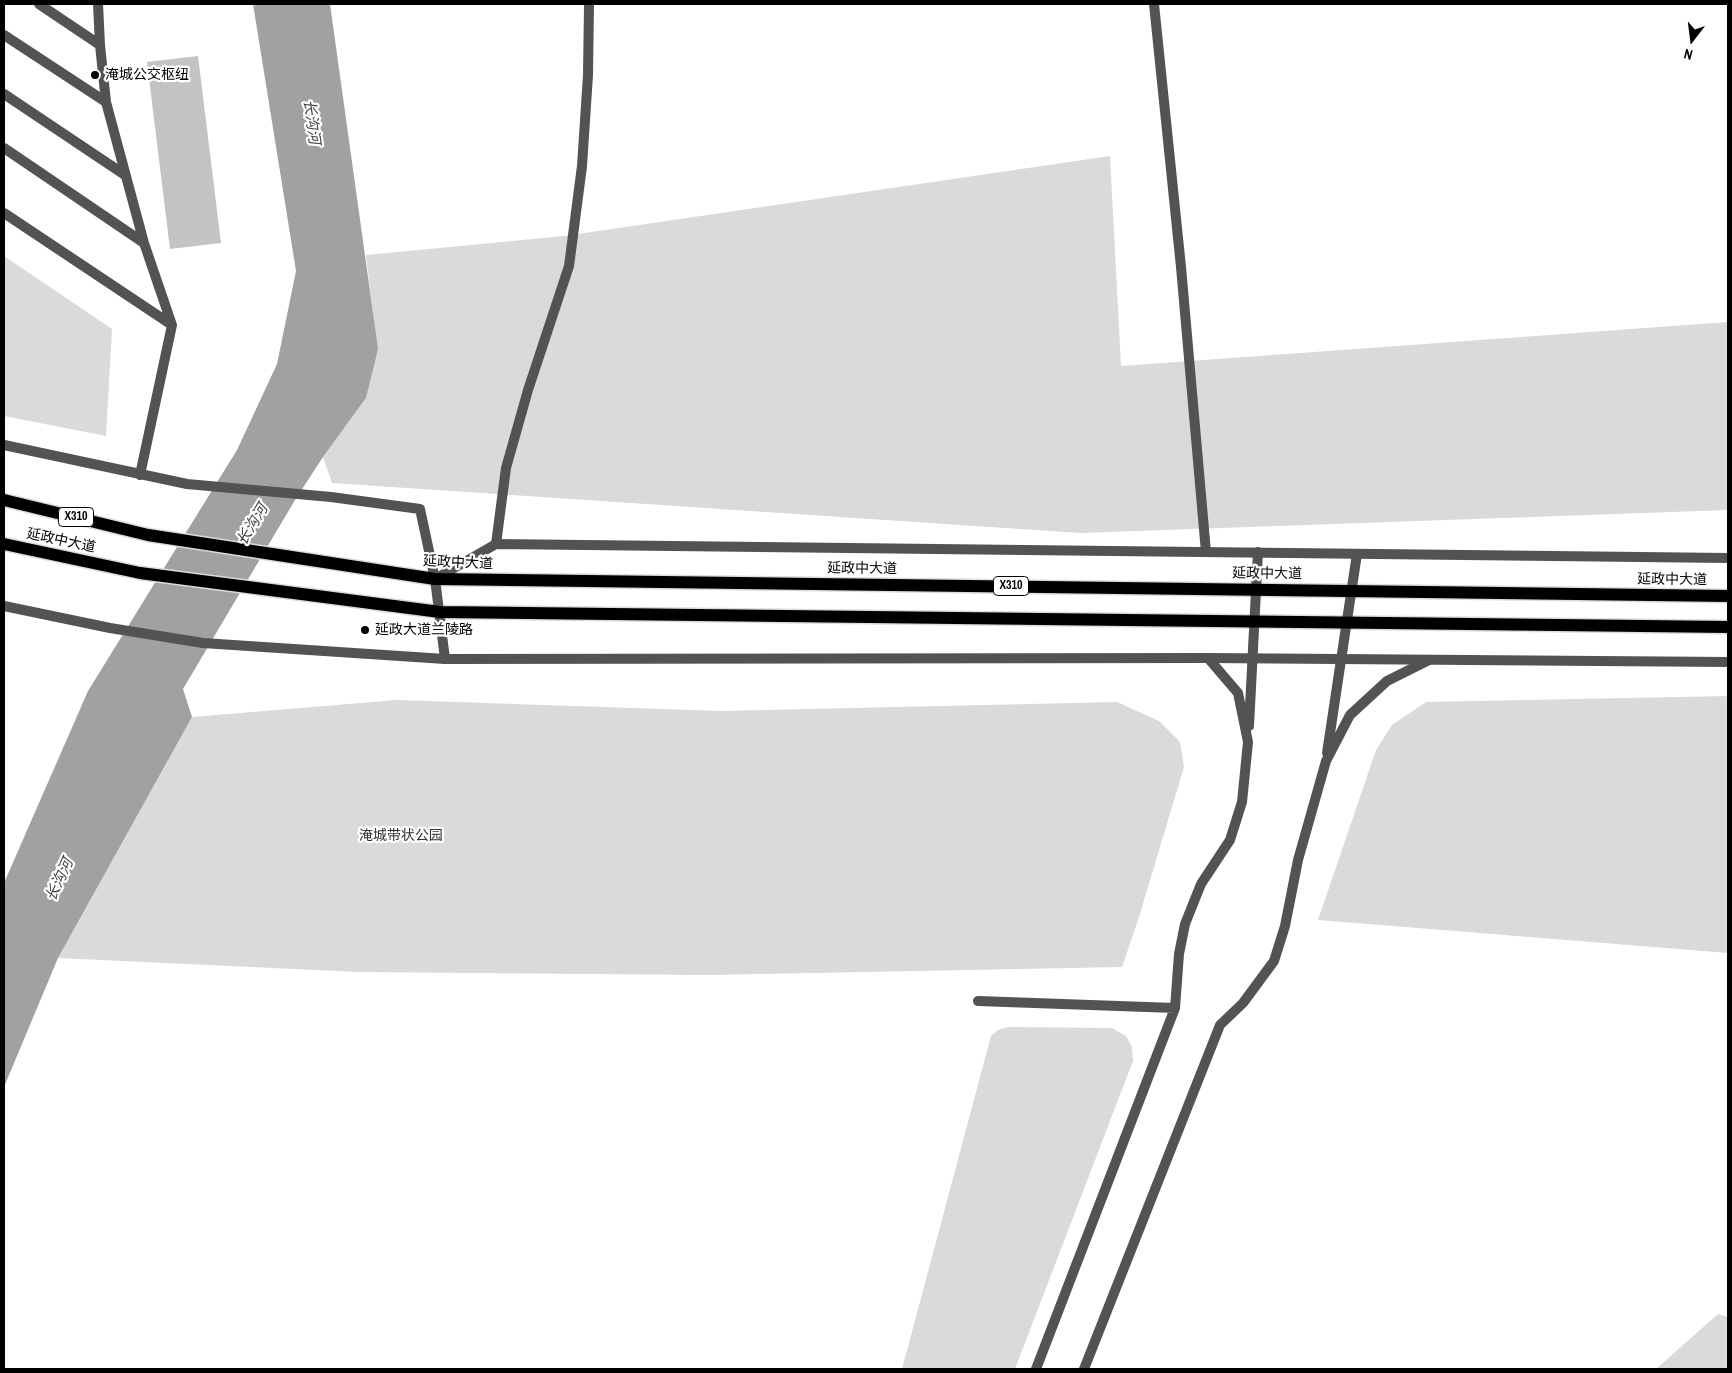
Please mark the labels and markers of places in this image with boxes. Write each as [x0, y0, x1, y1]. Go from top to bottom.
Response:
place label: 淹城公交枢纽 [105, 67, 189, 83]
marker: 淹城公交枢纽 [89, 69, 101, 81]
place label: 延政大道兰陵路 [375, 622, 473, 638]
marker: 延政大道兰陵路 [359, 624, 371, 636]

